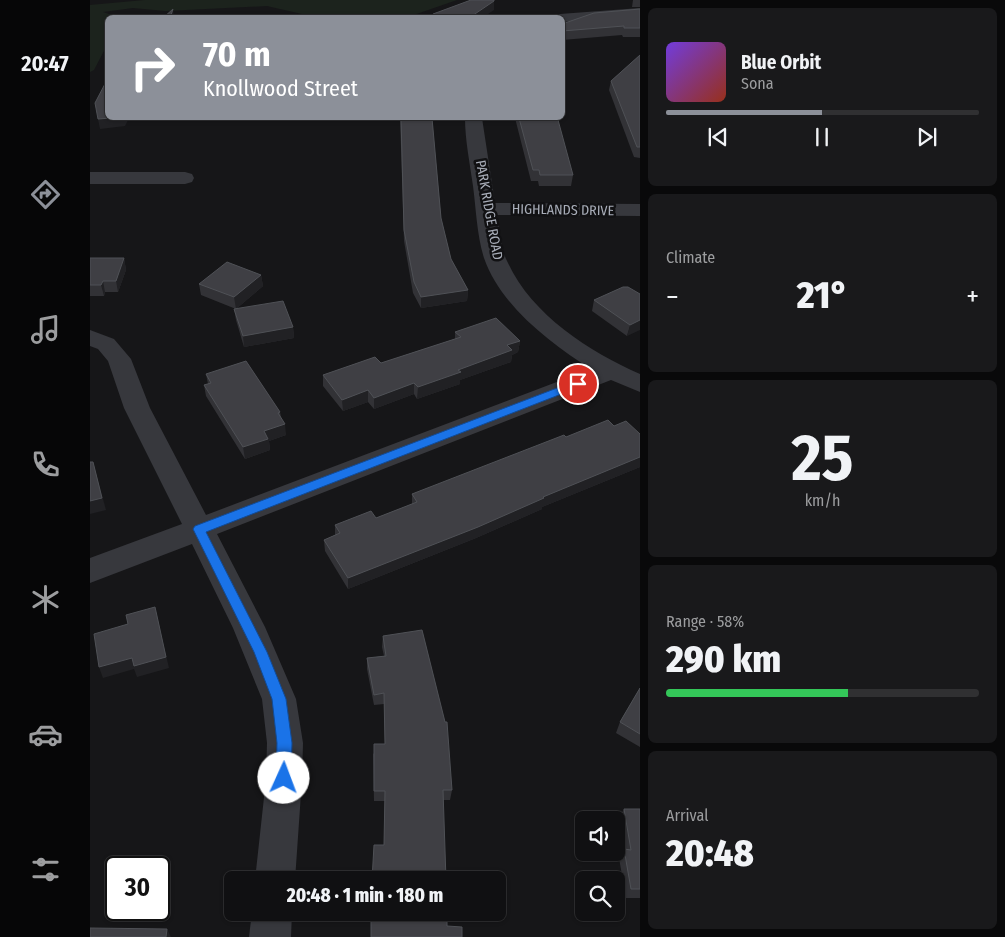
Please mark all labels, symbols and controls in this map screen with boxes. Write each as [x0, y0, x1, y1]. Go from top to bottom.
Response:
text: 70 m [203, 33, 271, 75]
icon: right [120, 35, 185, 100]
text: 20:47 [21, 50, 69, 77]
text: Blue Orbit [741, 51, 821, 74]
text: Sona [741, 74, 774, 93]
text: Knollwood Street [203, 75, 358, 102]
icon: previous [704, 123, 732, 151]
icon: pause [808, 123, 836, 151]
icon: next [913, 123, 941, 151]
street label: PARK RIDGE ROAD [472, 159, 506, 261]
icon: directions [28, 177, 63, 212]
street label: HIGHLANDS DRIVE [512, 201, 615, 219]
text: Climate [666, 248, 715, 267]
text: 21° [797, 272, 848, 318]
text: − [666, 280, 679, 313]
text: + [966, 280, 979, 313]
icon: music [28, 312, 63, 347]
pin [557, 363, 599, 405]
icon: arrive [564, 370, 592, 398]
text: 25 [791, 419, 854, 497]
icon: phone [28, 447, 63, 482]
text: km/h [805, 491, 840, 510]
icon: climate [28, 582, 63, 617]
text: Range · 58% [666, 612, 744, 631]
text: 290 km [666, 636, 781, 682]
icon: car [28, 717, 63, 752]
position arrow [257, 751, 309, 803]
text: Arrival [666, 806, 708, 825]
map controls [575, 811, 625, 921]
button: sound [575, 811, 625, 861]
text: 20:48 [666, 830, 754, 876]
icon: filters [28, 852, 63, 887]
speed limit sign: 30 [105, 856, 170, 921]
button: search [575, 871, 625, 921]
text: 20:48 · 1 min · 180 m [287, 884, 443, 907]

